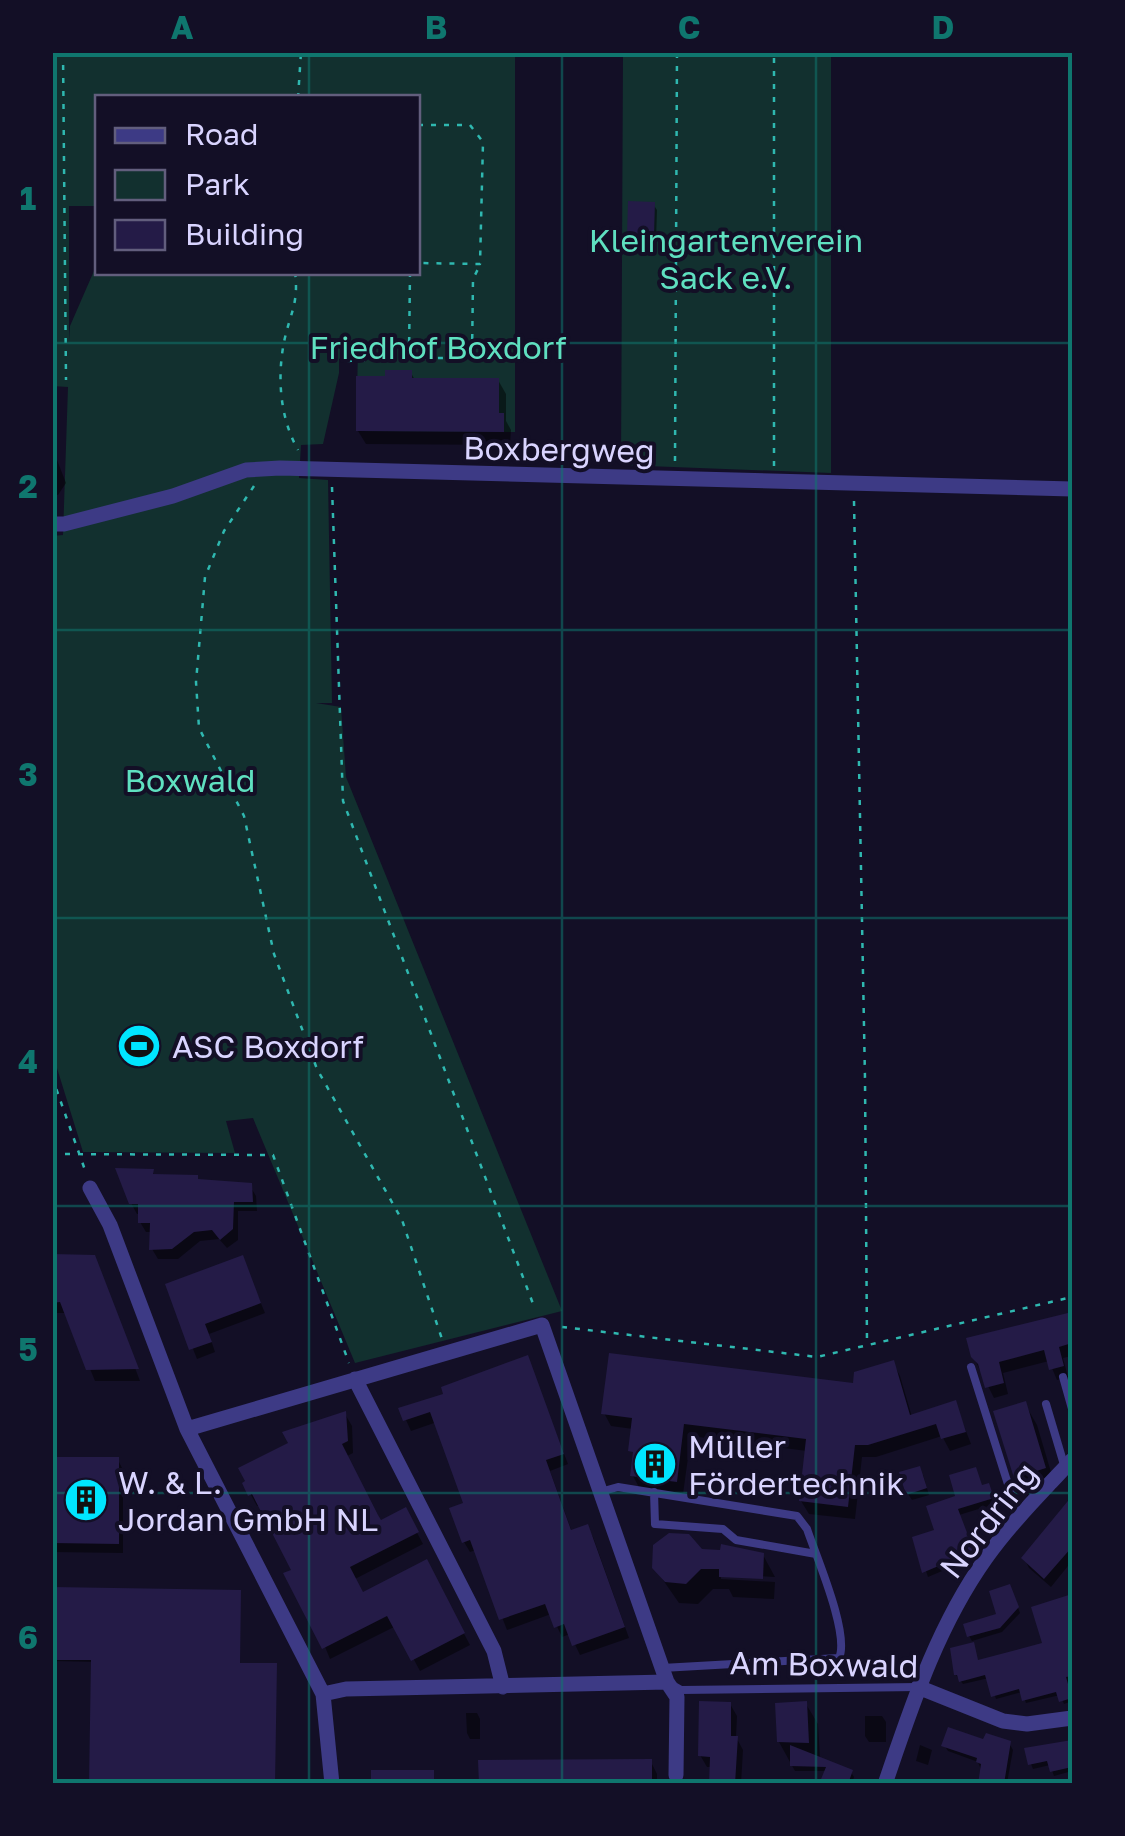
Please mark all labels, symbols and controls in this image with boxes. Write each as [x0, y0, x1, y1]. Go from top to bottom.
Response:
text: A [171, 8, 194, 46]
text: B [425, 8, 447, 46]
text: C [678, 8, 700, 46]
text: D [932, 8, 954, 46]
legend [95, 95, 420, 275]
text: Road [185, 116, 259, 152]
text: Park [185, 166, 250, 202]
text: 1 [20, 179, 36, 217]
text: Building [185, 216, 304, 252]
park label: Kleingartenverein Sack e.V. [589, 221, 863, 296]
park label: Friedhof Boxdorf [309, 328, 567, 366]
street label: Boxbergweg [463, 428, 655, 470]
text: 2 [18, 467, 38, 505]
text: 3 [18, 755, 38, 793]
park label: Boxwald [125, 761, 255, 799]
sports icon: ASC Boxdorf [116, 1023, 162, 1069]
place label: ASC Boxdorf [172, 1027, 364, 1065]
text: 4 [18, 1042, 38, 1080]
text: 5 [18, 1330, 38, 1368]
place label: Müller Fördertechnik [688, 1427, 904, 1502]
building icon: Müller Fördertechnik [632, 1441, 678, 1487]
street label: Nordring [931, 1455, 1045, 1585]
place label: W. & L. Jordan GmbH NL [118, 1463, 378, 1538]
building icon: W. & L. Jordan GmbH NL [63, 1477, 109, 1523]
text: 6 [18, 1618, 38, 1656]
street label: Am Boxwald [729, 1643, 919, 1685]

